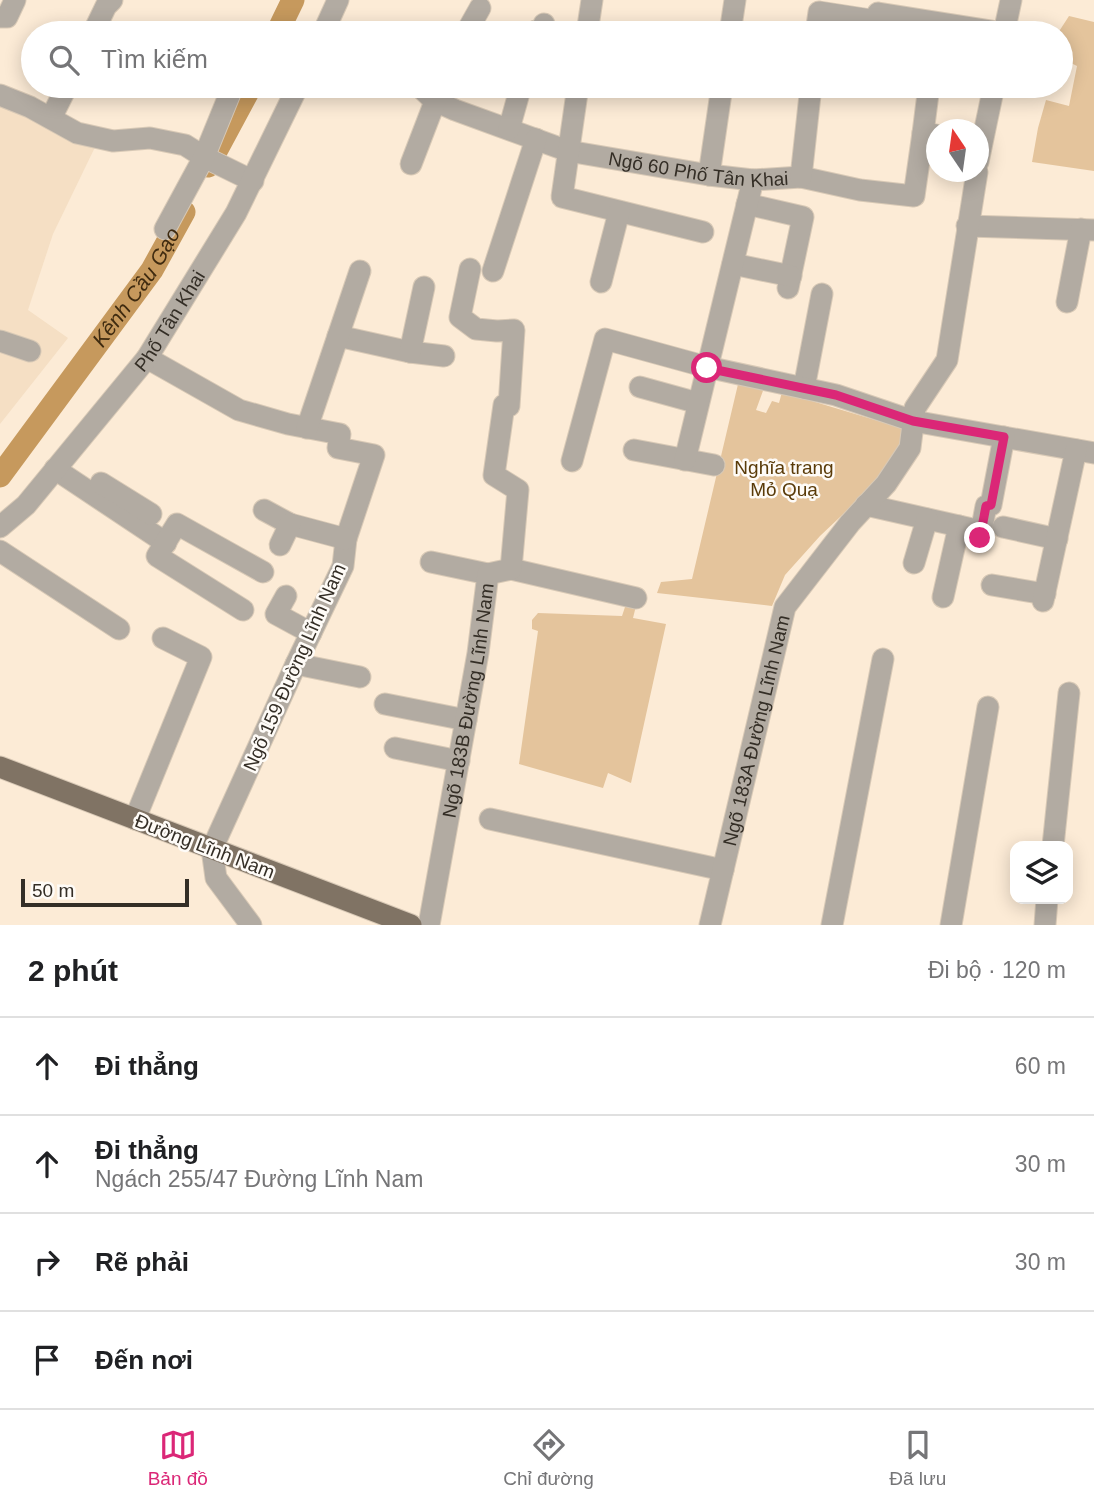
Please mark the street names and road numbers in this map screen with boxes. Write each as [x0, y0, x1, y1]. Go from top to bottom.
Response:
street label: Ngõ 60 Phố Tân Khai [607, 148, 789, 191]
street label: Phố Tân Khai [130, 267, 209, 376]
street label: Ngõ 159 Đường Lĩnh Nam [239, 560, 350, 774]
street label: Ngõ 183B Đường Lĩnh Nam [439, 582, 498, 820]
street label: Ngõ 183A Đường Lĩnh Nam [719, 613, 794, 848]
street label: Đường Lĩnh Nam [132, 810, 278, 883]

